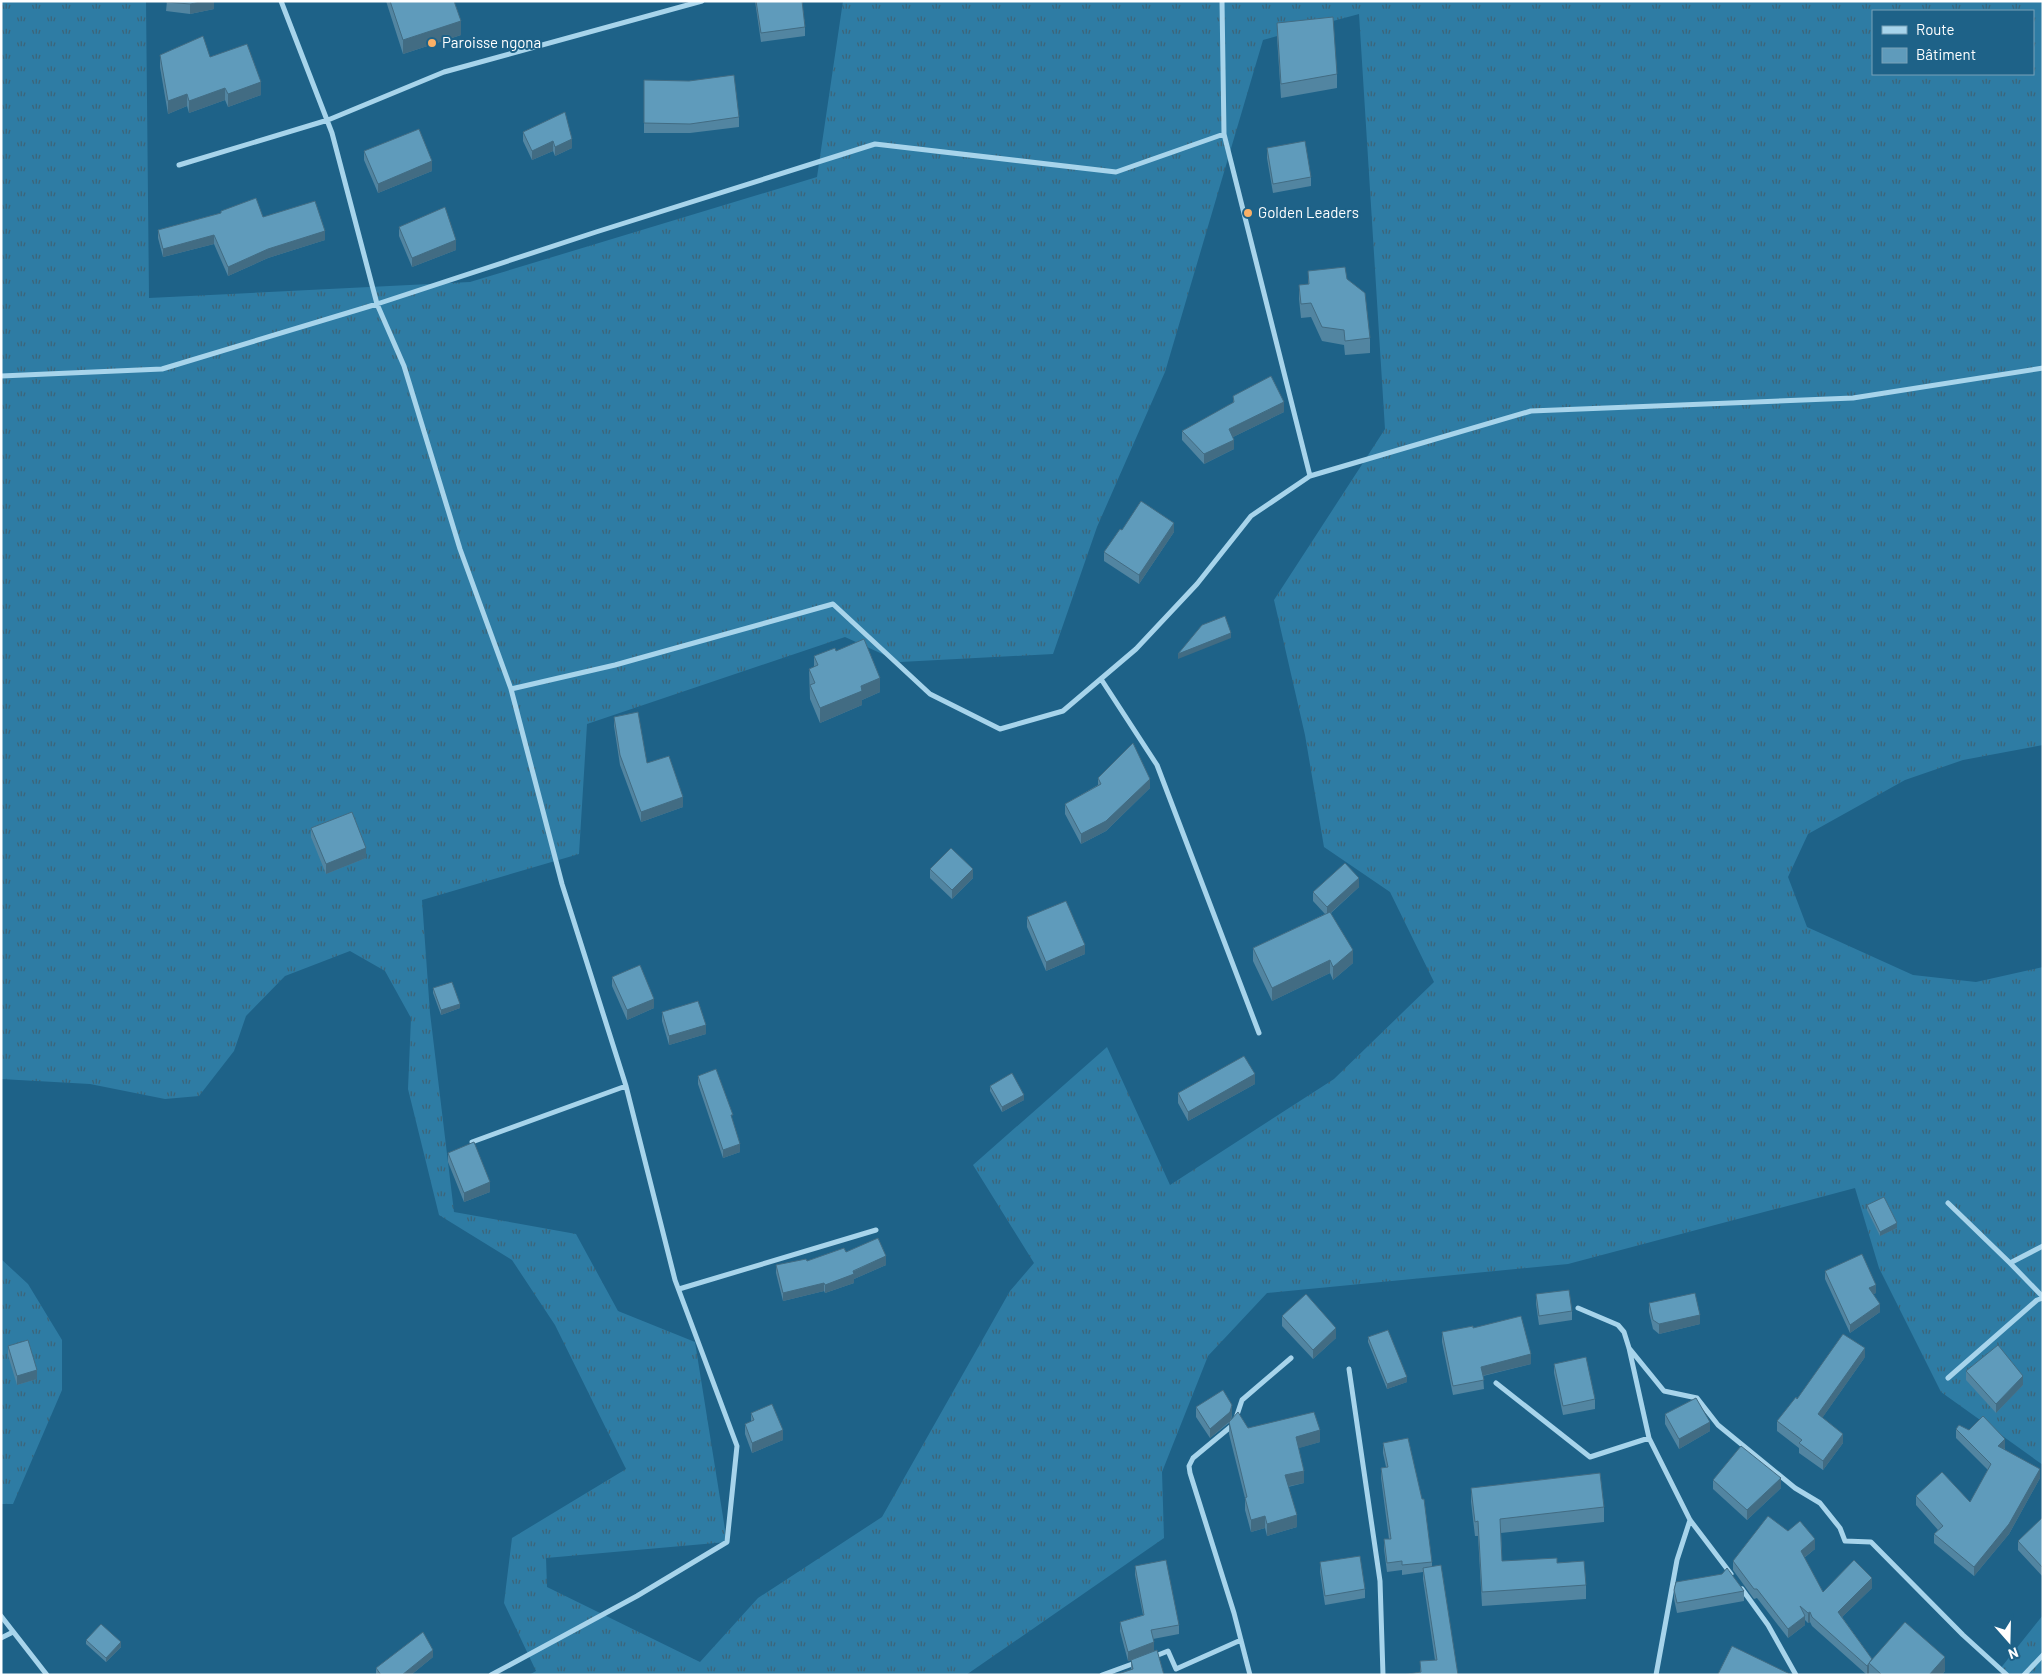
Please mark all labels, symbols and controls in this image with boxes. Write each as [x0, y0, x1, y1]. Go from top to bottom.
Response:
legend [1872, 10, 2034, 75]
text: Route [1916, 20, 1955, 38]
place label: Paroisse ngona [442, 33, 541, 51]
marker: Paroisse ngona [426, 37, 438, 49]
text: Bâtiment [1916, 45, 1976, 63]
place label: Golden Leaders [1258, 203, 1359, 221]
marker: Golden Leaders [1242, 207, 1254, 219]
north arrow [1984, 1616, 2034, 1666]
text: N [2006, 1644, 2021, 1663]

